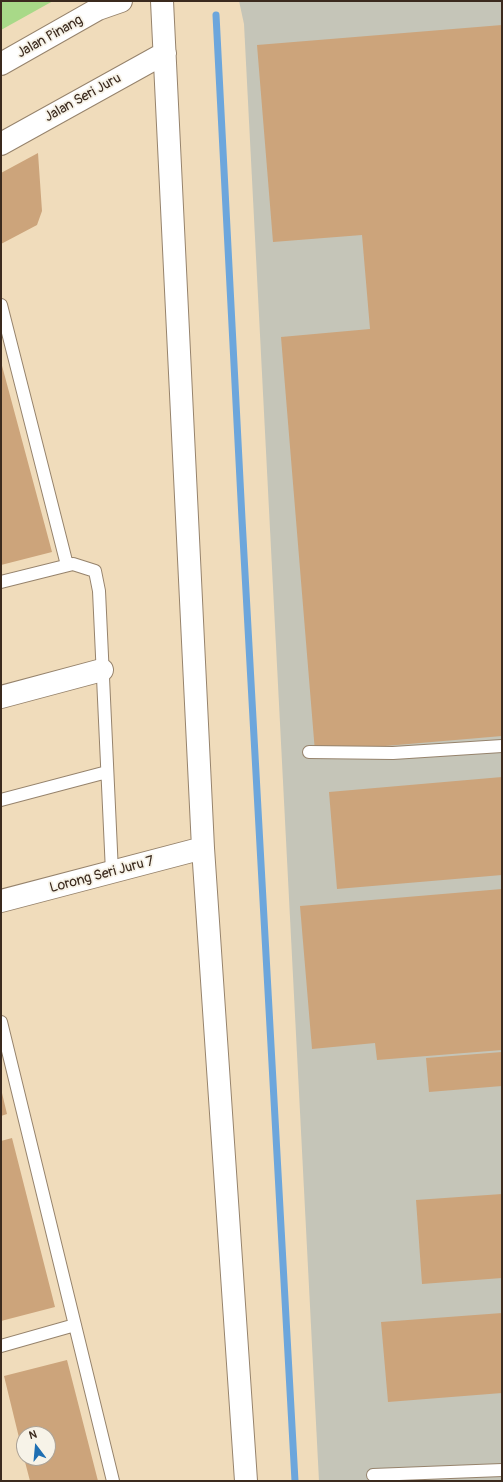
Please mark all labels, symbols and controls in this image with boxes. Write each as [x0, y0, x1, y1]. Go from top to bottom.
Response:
street label: Jalan Pinang [14, 12, 86, 62]
street label: Jalan Seri Juru [42, 70, 124, 126]
street label: Lorong Seri Juru 7 [48, 853, 156, 897]
north arrow [16, 1426, 56, 1466]
text: N [27, 1428, 38, 1442]

